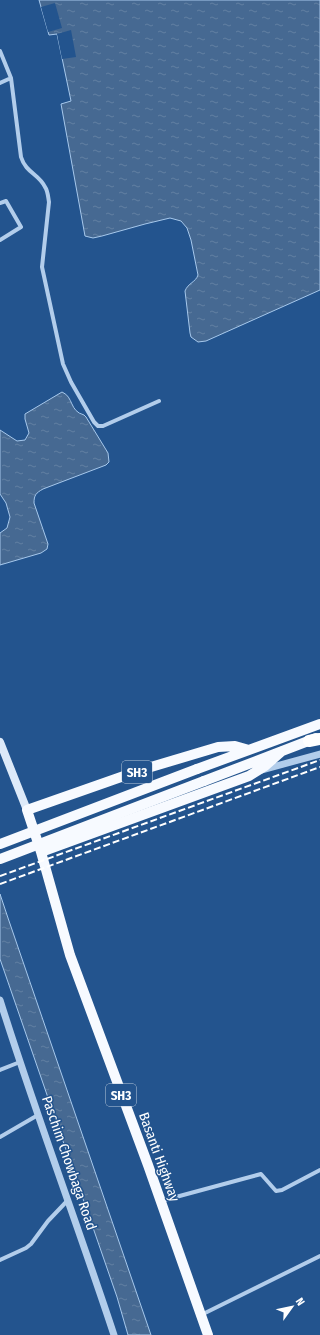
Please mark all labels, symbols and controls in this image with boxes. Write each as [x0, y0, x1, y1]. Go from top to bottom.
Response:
road number: SH3 [122, 761, 152, 783]
road number: SH3 [106, 1084, 136, 1106]
street label: Paschim Chowbaga Road [38, 1094, 100, 1232]
street label: Basanti Highway [135, 1110, 183, 1205]
north arrow [272, 1287, 312, 1327]
text: N [293, 1296, 307, 1308]

